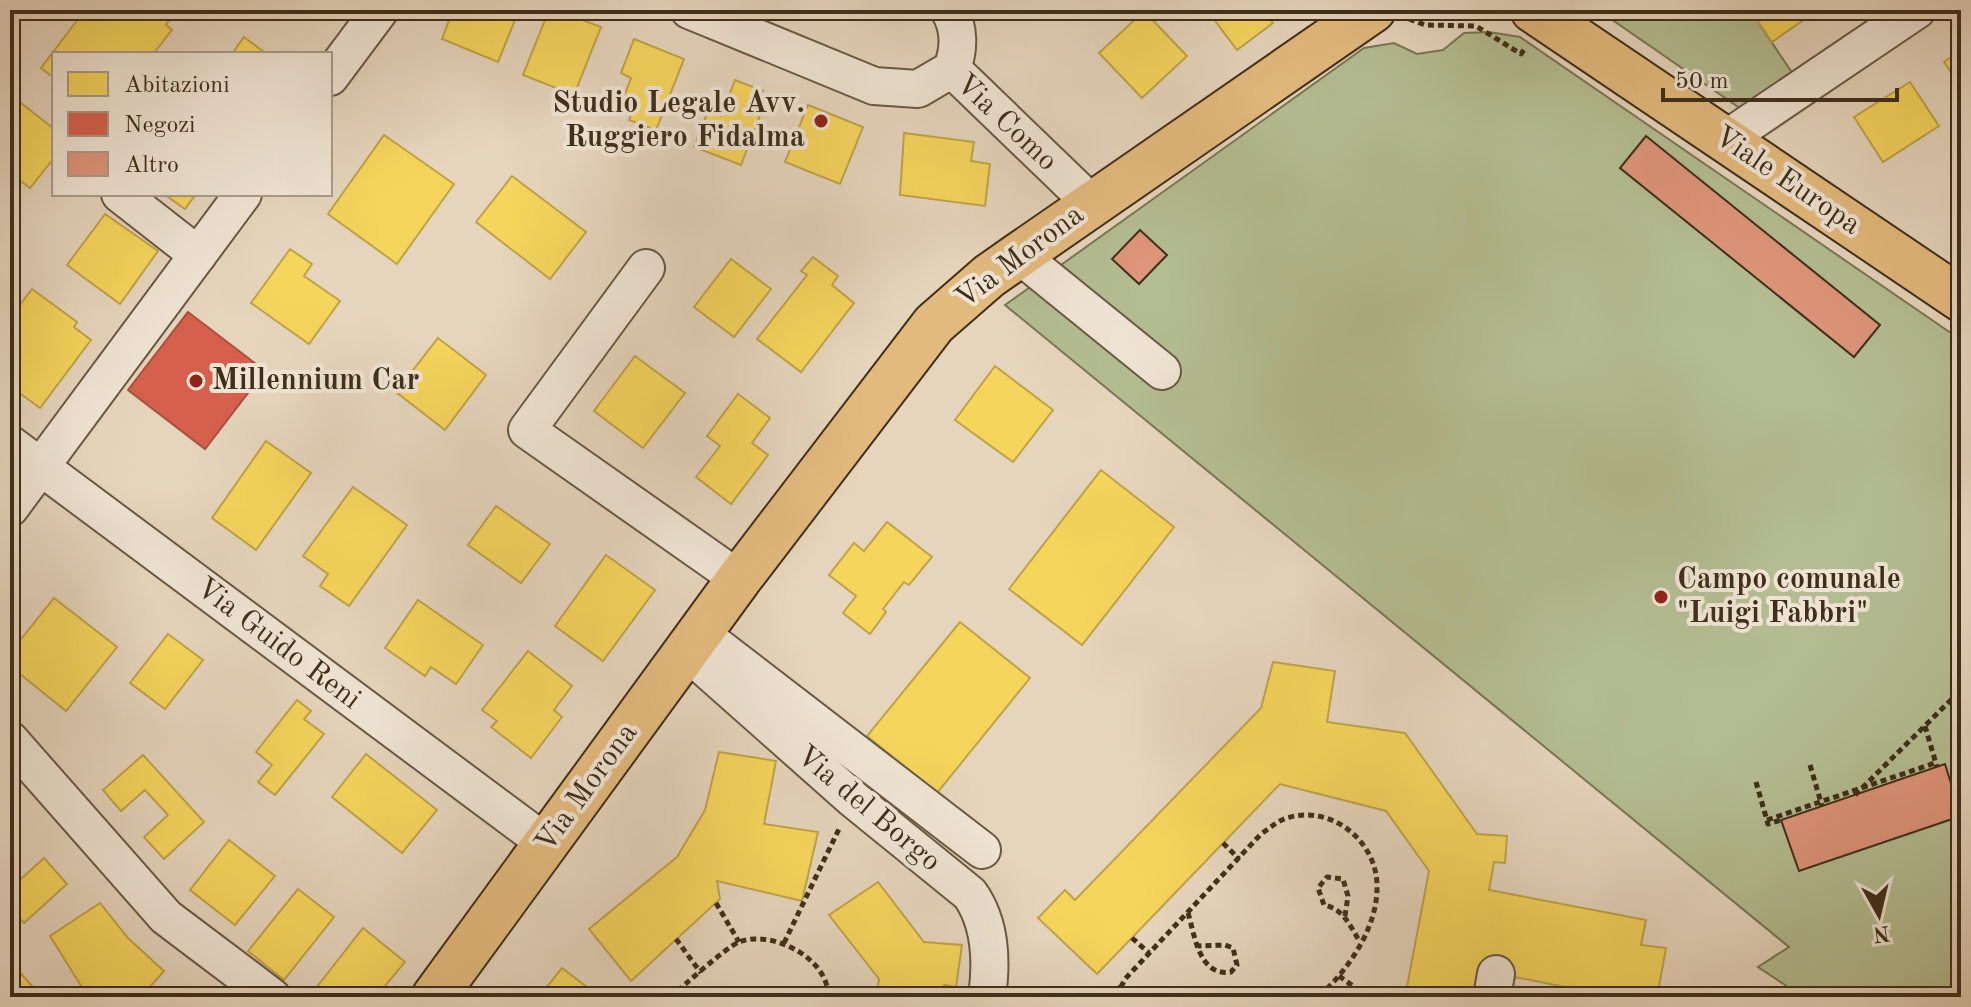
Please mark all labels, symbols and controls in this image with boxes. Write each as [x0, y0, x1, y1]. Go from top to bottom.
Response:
legend [52, 52, 332, 196]
scale bar [1663, 52, 1897, 102]
street label: Via Como [949, 69, 1063, 177]
text: 50 m [1675, 70, 1729, 94]
text: Abitazioni [124, 74, 230, 98]
place label: Studio Legale Avv. Ruggiero Fidalma [552, 89, 805, 153]
marker: Studio Legale Avv. Ruggiero Fidalma [812, 112, 830, 130]
text: Negozi [124, 114, 195, 138]
street label: Viale Europa [1708, 121, 1866, 241]
text: Altro [124, 154, 179, 178]
street label: Via Morona [951, 199, 1090, 315]
place label: Millennium Car [212, 366, 419, 396]
marker: Millennium Car [187, 372, 205, 390]
place label: Campo comunale "Luigi Fabbri" [1677, 565, 1901, 629]
street label: Via Guido Reni [190, 573, 366, 715]
marker: Campo comunale "Luigi Fabbri" [1652, 588, 1670, 606]
street label: Via Morona [530, 718, 644, 858]
street label: Via del Borgo [790, 740, 946, 878]
north arrow [1839, 875, 1919, 955]
text: N [1871, 921, 1891, 945]

